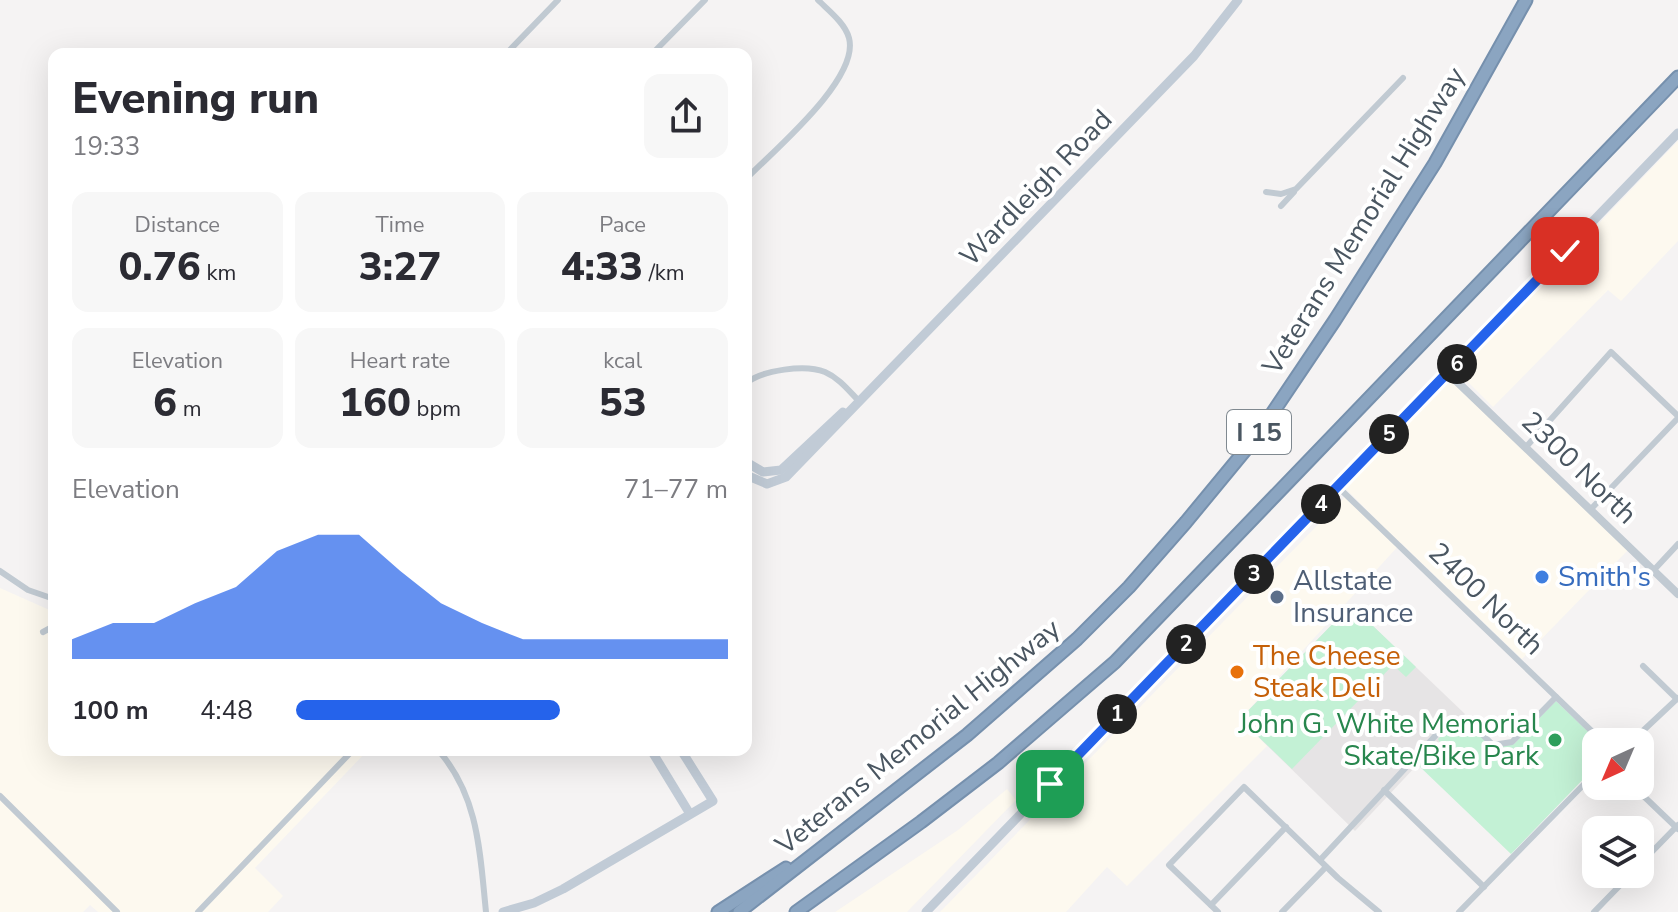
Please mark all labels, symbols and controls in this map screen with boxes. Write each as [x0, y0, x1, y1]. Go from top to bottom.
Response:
street label: Veterans Memorial Highway [1253, 59, 1475, 383]
text: Evening run [72, 69, 319, 129]
button: share [644, 74, 728, 158]
street label: Wardleigh Road [951, 101, 1121, 275]
text: 19:33 [72, 129, 140, 164]
text: Distance [135, 210, 220, 240]
text: Time [376, 210, 424, 240]
text: Pace [599, 210, 646, 240]
pin [1531, 217, 1599, 285]
icon: check [1543, 229, 1587, 273]
text: 0.76 [118, 240, 201, 294]
text: 3:27 [359, 240, 441, 294]
text: 4:33 [561, 240, 643, 294]
text: km [201, 258, 236, 288]
text: /km [643, 258, 685, 288]
pin: 6 [1437, 344, 1477, 384]
text: Elevation [132, 346, 223, 376]
text: Heart rate [350, 346, 450, 376]
text: kcal [603, 346, 642, 376]
text: 6 [1450, 349, 1464, 379]
text: 6 [153, 376, 177, 430]
text: 160 [339, 376, 411, 430]
text: 53 [599, 376, 647, 430]
text: m [177, 394, 202, 424]
text: bpm [411, 394, 461, 424]
street label: 2300 North [1513, 403, 1645, 533]
road number: I 15 [1227, 410, 1291, 454]
pin: 5 [1369, 414, 1409, 454]
text: 5 [1382, 419, 1396, 449]
text: Elevation [72, 472, 180, 507]
text: 71–77 m [624, 472, 728, 507]
pin: 4 [1301, 484, 1341, 524]
text: 4 [1314, 489, 1328, 519]
street label: 2400 North [1420, 534, 1552, 664]
pin: 3 [1234, 554, 1274, 594]
place label: Smith's [1558, 558, 1651, 596]
text: 3 [1247, 559, 1261, 589]
place label: Allstate Insurance [1293, 562, 1413, 632]
marker: Smith's [1533, 568, 1551, 586]
marker: Allstate Insurance [1268, 588, 1286, 606]
street label: Veterans Memorial Highway [767, 610, 1069, 864]
pin: 2 [1166, 624, 1206, 664]
text: 2 [1179, 629, 1193, 659]
place label: The Cheese Steak Deli [1253, 637, 1401, 707]
marker: The Cheese Steak Deli [1228, 663, 1246, 681]
text: 100 m [72, 693, 149, 728]
text: 4:48 [200, 693, 253, 728]
pin: 1 [1097, 694, 1137, 734]
text: 1 [1110, 699, 1124, 729]
place label: John G. White Memorial Skate/Bike Park [1237, 705, 1540, 775]
north arrow [1582, 728, 1654, 800]
map controls [1582, 728, 1654, 888]
marker: John G. White Memorial Skate/Bike Park [1546, 731, 1564, 749]
pin [1016, 750, 1084, 818]
icon: arrive [1028, 762, 1072, 806]
button: layers [1582, 816, 1654, 888]

